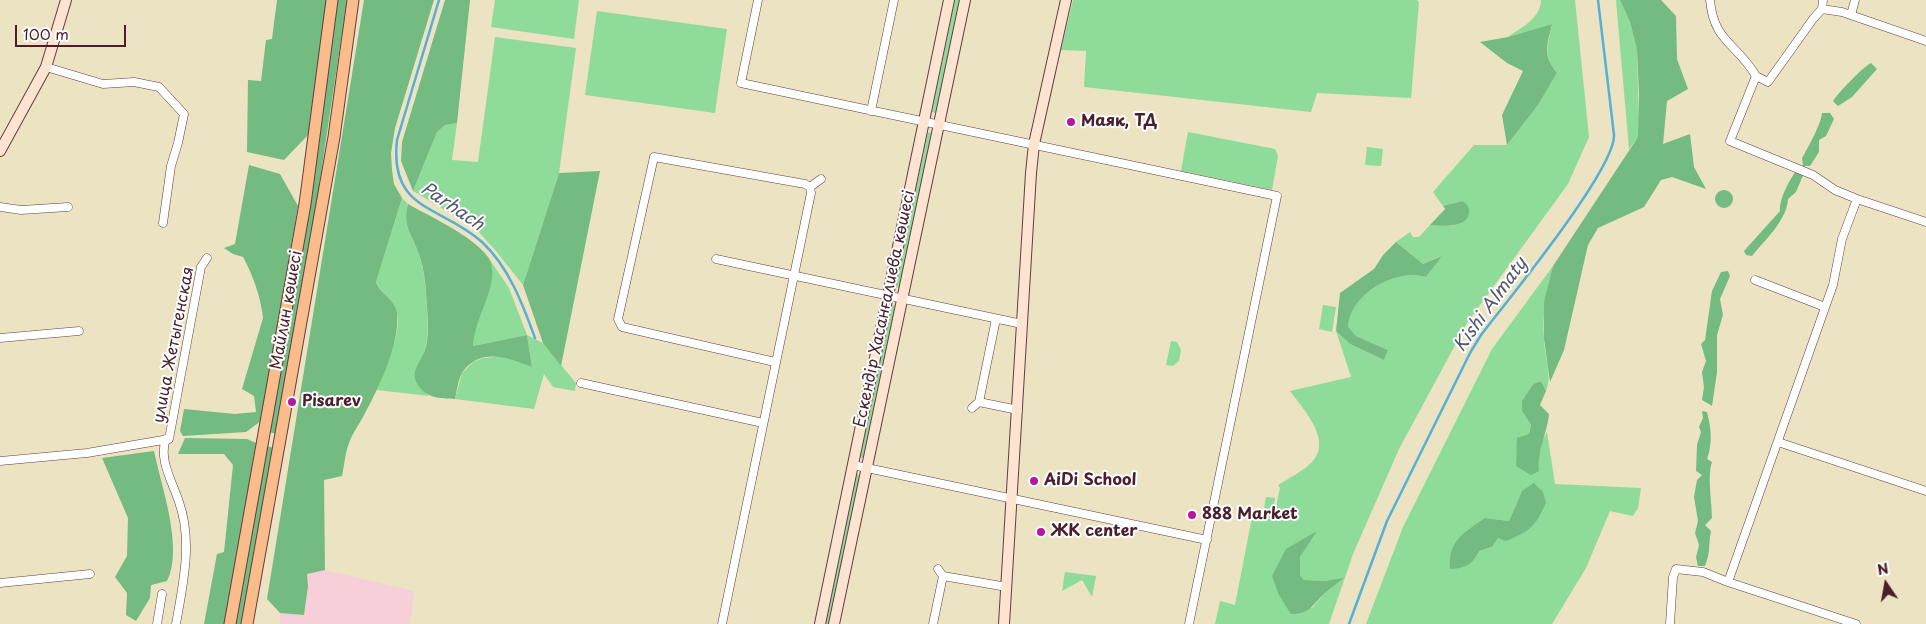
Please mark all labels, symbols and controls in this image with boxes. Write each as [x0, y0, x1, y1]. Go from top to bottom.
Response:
scale bar [18, 15, 129, 47]
text: 100 m [23, 22, 69, 45]
place label: Маяк, ТД [1081, 112, 1157, 132]
marker: Маяк, ТД [1065, 116, 1077, 128]
water label: Parhach [416, 178, 488, 236]
street label: Ескендір Хасанғалиева көшесі [850, 189, 920, 429]
street label: Майлин көшесі [267, 249, 307, 371]
water label: Kіshі Almaty [1450, 254, 1532, 356]
street label: улица Жетыгенская [149, 265, 199, 425]
place label: Pisarev [302, 392, 361, 412]
marker: Pisarev [286, 396, 298, 408]
place label: AiDi School [1044, 471, 1136, 491]
marker: AiDi School [1028, 475, 1040, 487]
place label: 888 Market [1202, 505, 1298, 525]
marker: 888 Market [1186, 509, 1198, 521]
place label: ЖК center [1051, 522, 1138, 542]
marker: ЖК center [1035, 526, 1047, 538]
text: N [1875, 557, 1890, 580]
north arrow [1861, 559, 1911, 609]

